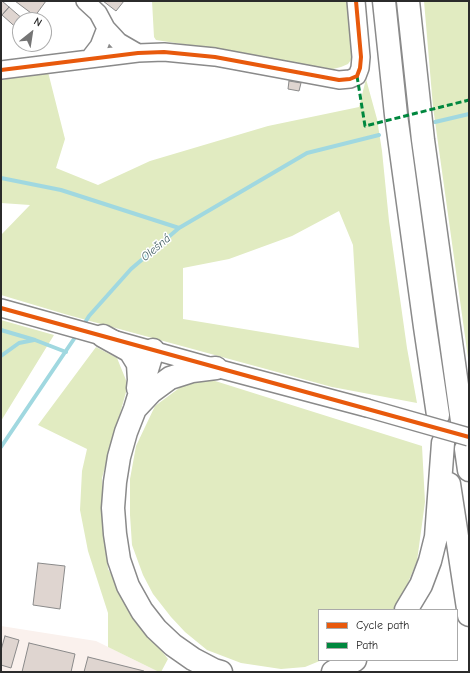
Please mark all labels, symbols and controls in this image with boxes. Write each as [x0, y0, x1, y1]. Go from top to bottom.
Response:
north arrow [12, 12, 52, 52]
text: N [31, 15, 44, 29]
water label: Olešná [138, 232, 174, 264]
legend [318, 609, 458, 661]
text: Cycle path [356, 618, 409, 632]
text: Path [356, 638, 378, 652]

